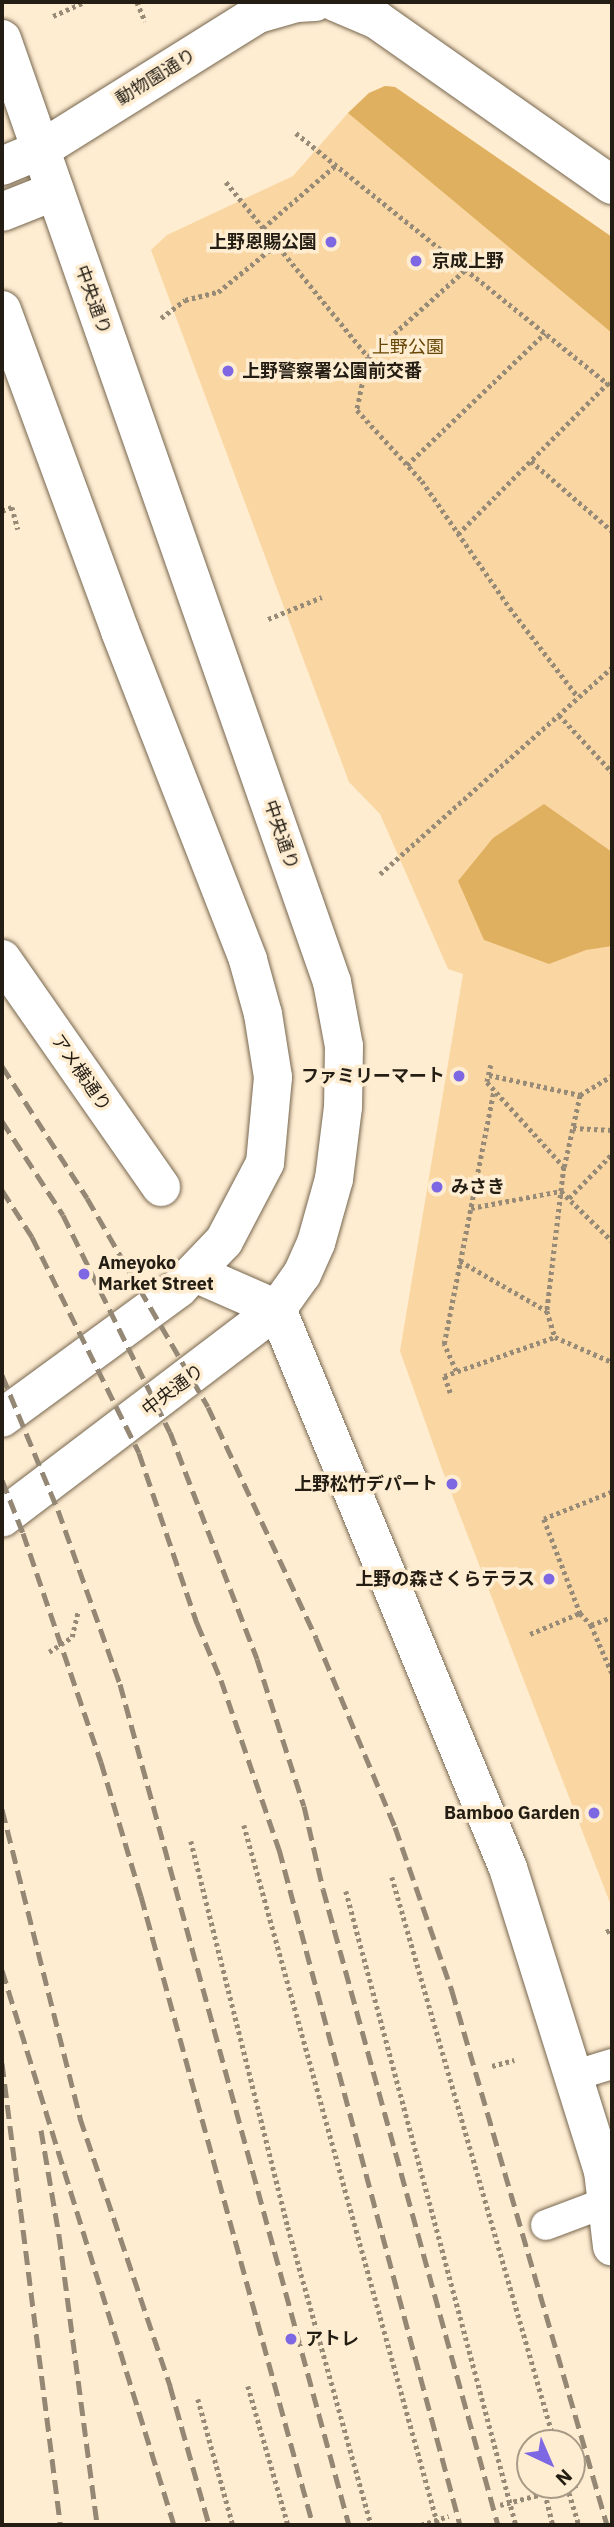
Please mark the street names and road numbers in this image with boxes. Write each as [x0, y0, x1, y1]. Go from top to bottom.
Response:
street label: 動物園通り [112, 44, 200, 110]
street label: 中央通り [71, 262, 115, 338]
street label: 中央通り [259, 797, 303, 873]
street label: アメ横通り [46, 1030, 116, 1116]
street label: 中央通り [138, 1360, 208, 1420]

